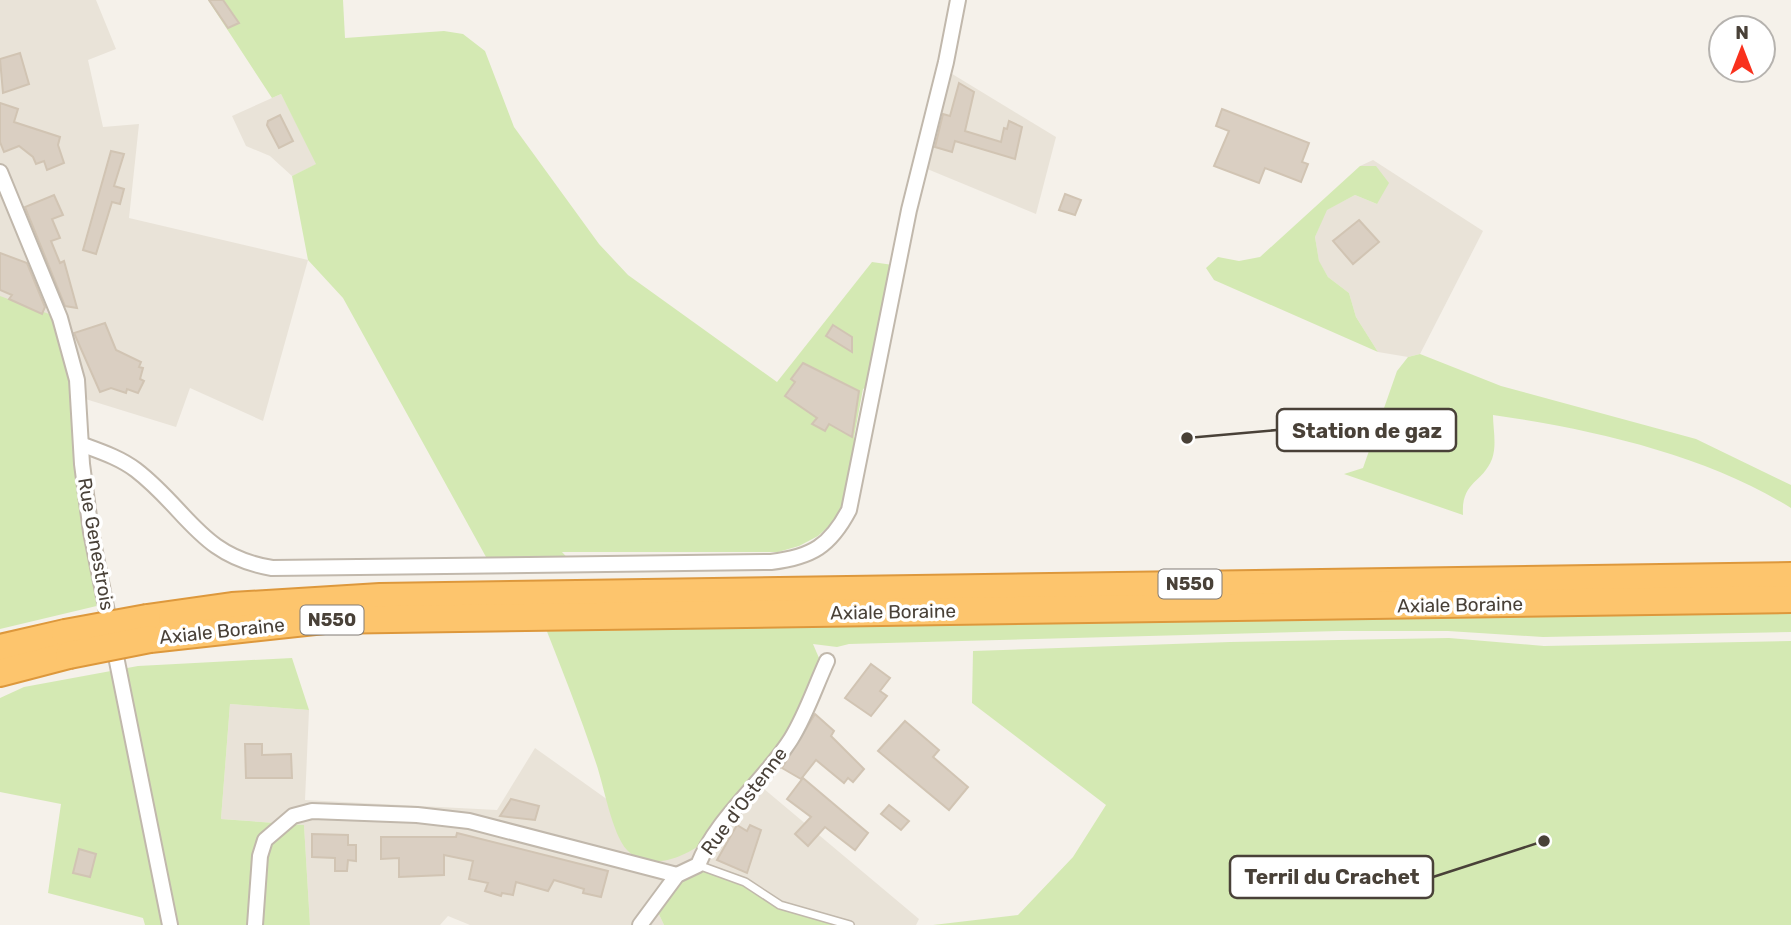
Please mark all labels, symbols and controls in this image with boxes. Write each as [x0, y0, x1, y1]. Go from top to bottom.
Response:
north arrow [1707, 14, 1777, 84]
text: N [1735, 21, 1749, 44]
callout: Station de gaz [1277, 409, 1456, 451]
text: Station de gaz [1292, 418, 1442, 443]
street label: Rue Genestrois [73, 476, 119, 612]
road number: N550 [1158, 570, 1222, 598]
street label: Axiale Boraine [1397, 592, 1523, 618]
street label: Axiale Boraine [830, 599, 956, 625]
road number: N550 [300, 606, 364, 634]
street label: Axiale Boraine [158, 613, 286, 649]
street label: Rue d'Ostenne [696, 743, 792, 859]
callout: Terril du Crachet [1230, 856, 1433, 898]
text: Terril du Crachet [1244, 864, 1420, 889]

